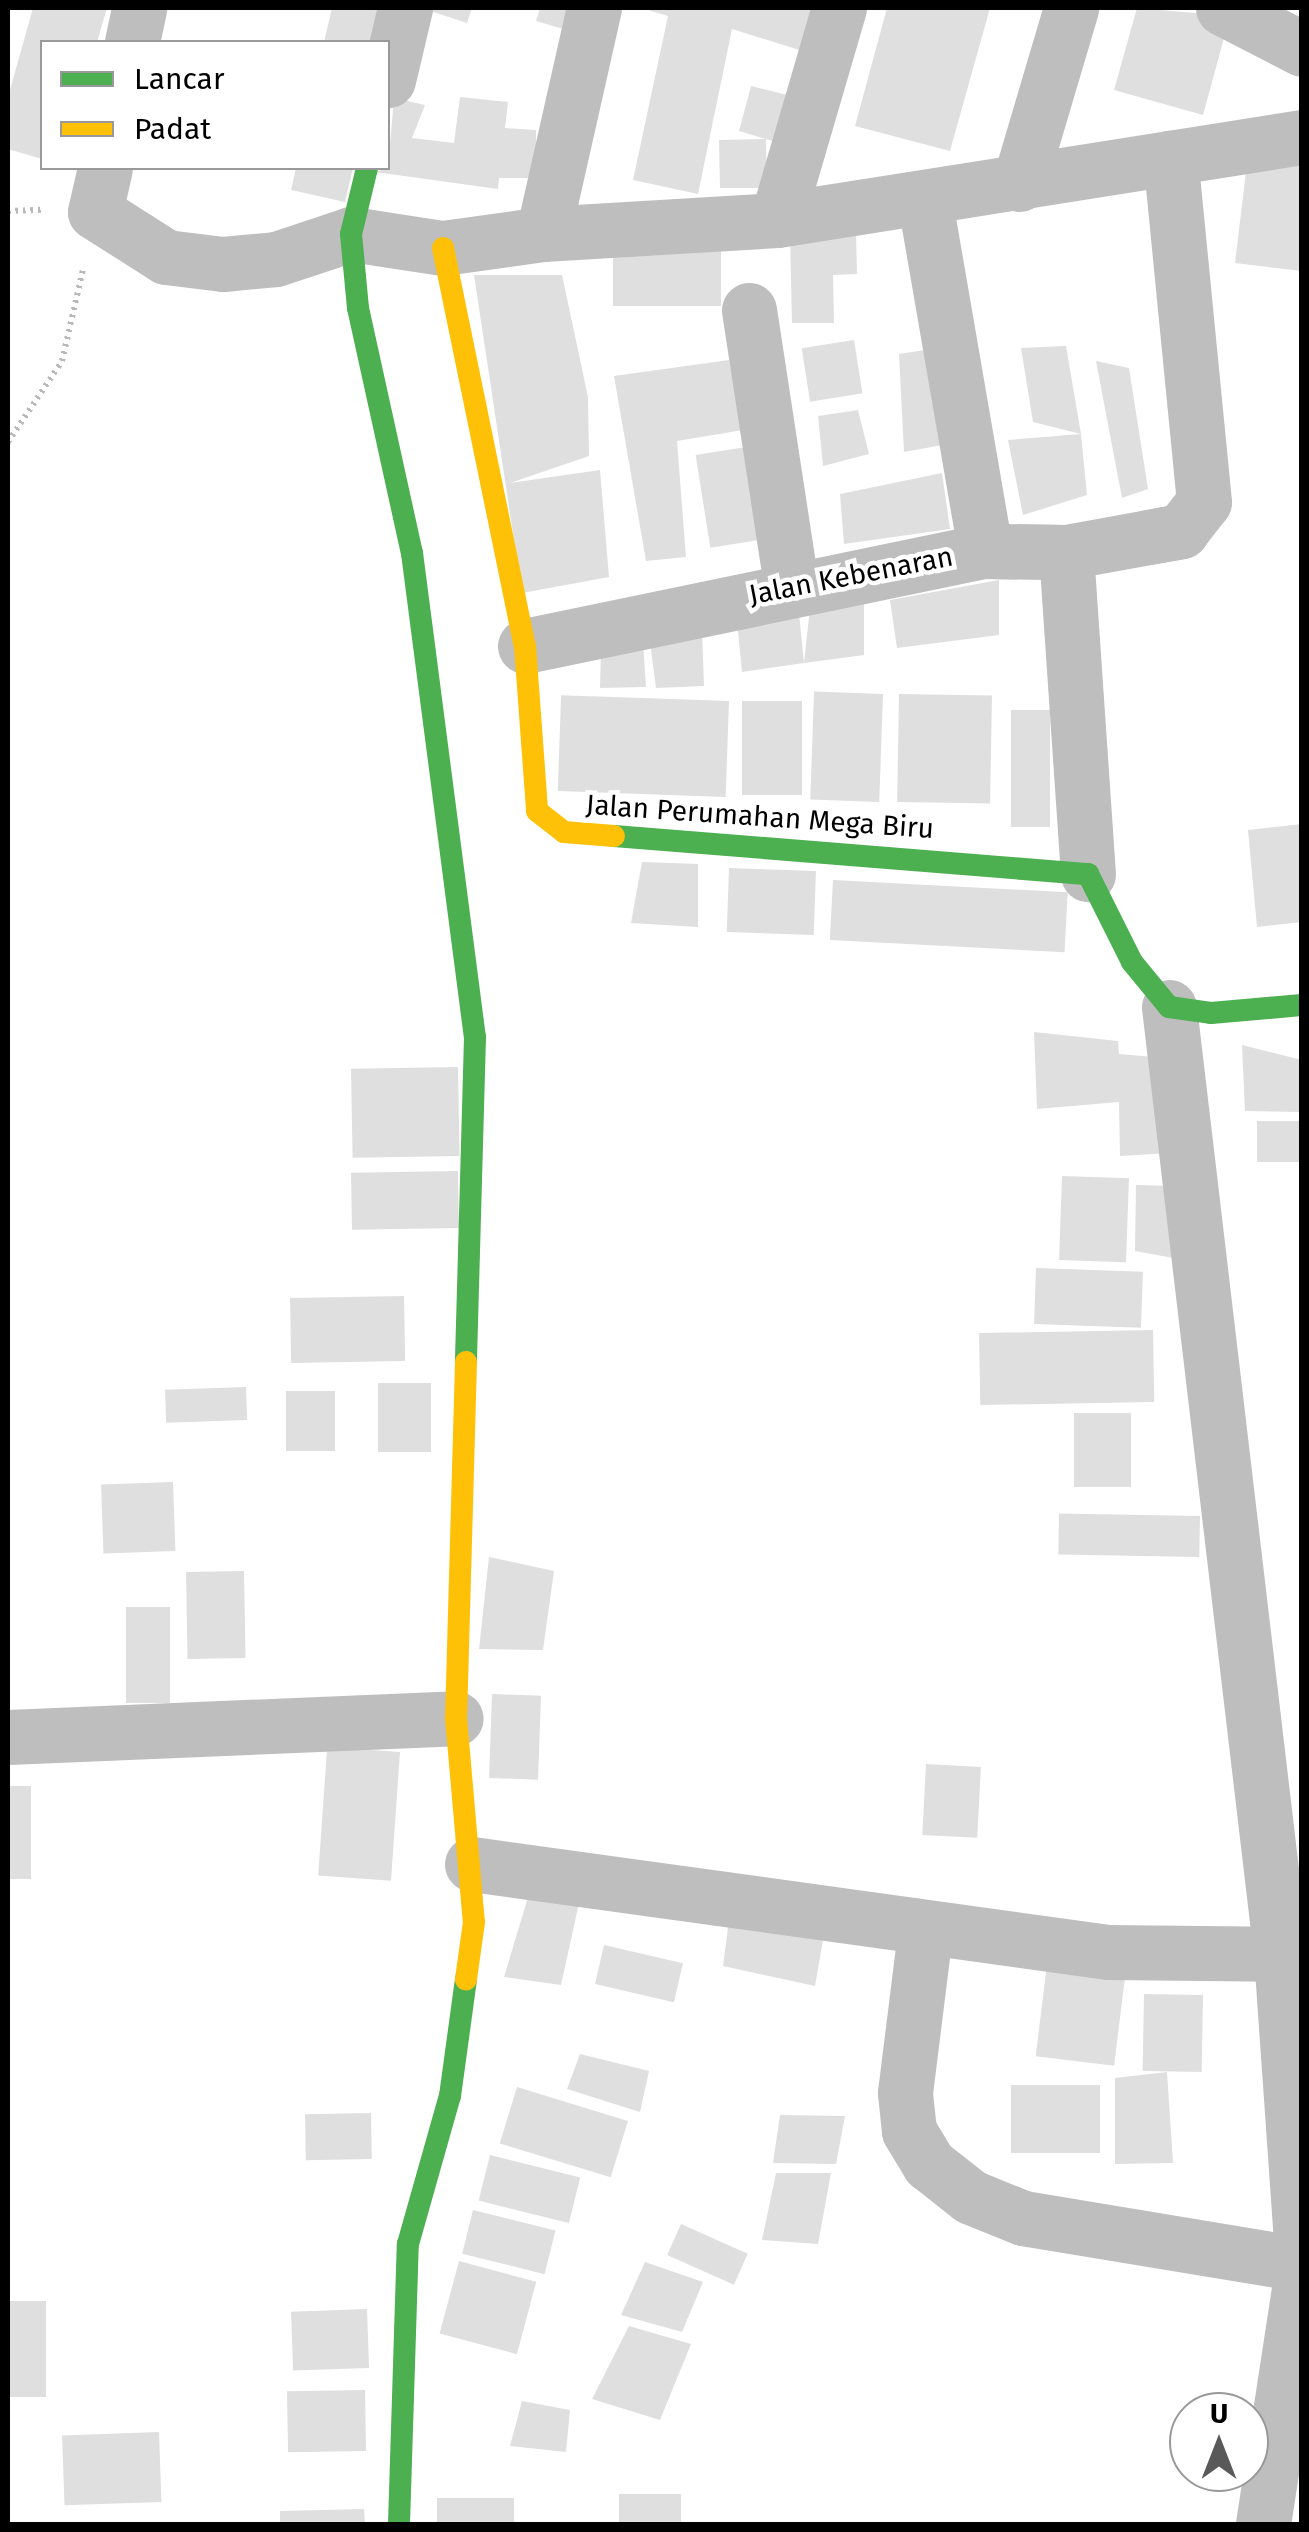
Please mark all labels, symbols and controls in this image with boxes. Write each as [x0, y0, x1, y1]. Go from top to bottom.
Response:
legend [40, 40, 390, 170]
text: Lancar [134, 61, 224, 97]
text: Padat [134, 111, 211, 147]
street label: Jalan Kebenaran [746, 540, 956, 612]
street label: Jalan Perumahan Mega Biru [585, 788, 935, 846]
north arrow [1169, 2392, 1269, 2492]
text: U [1210, 2397, 1228, 2430]

